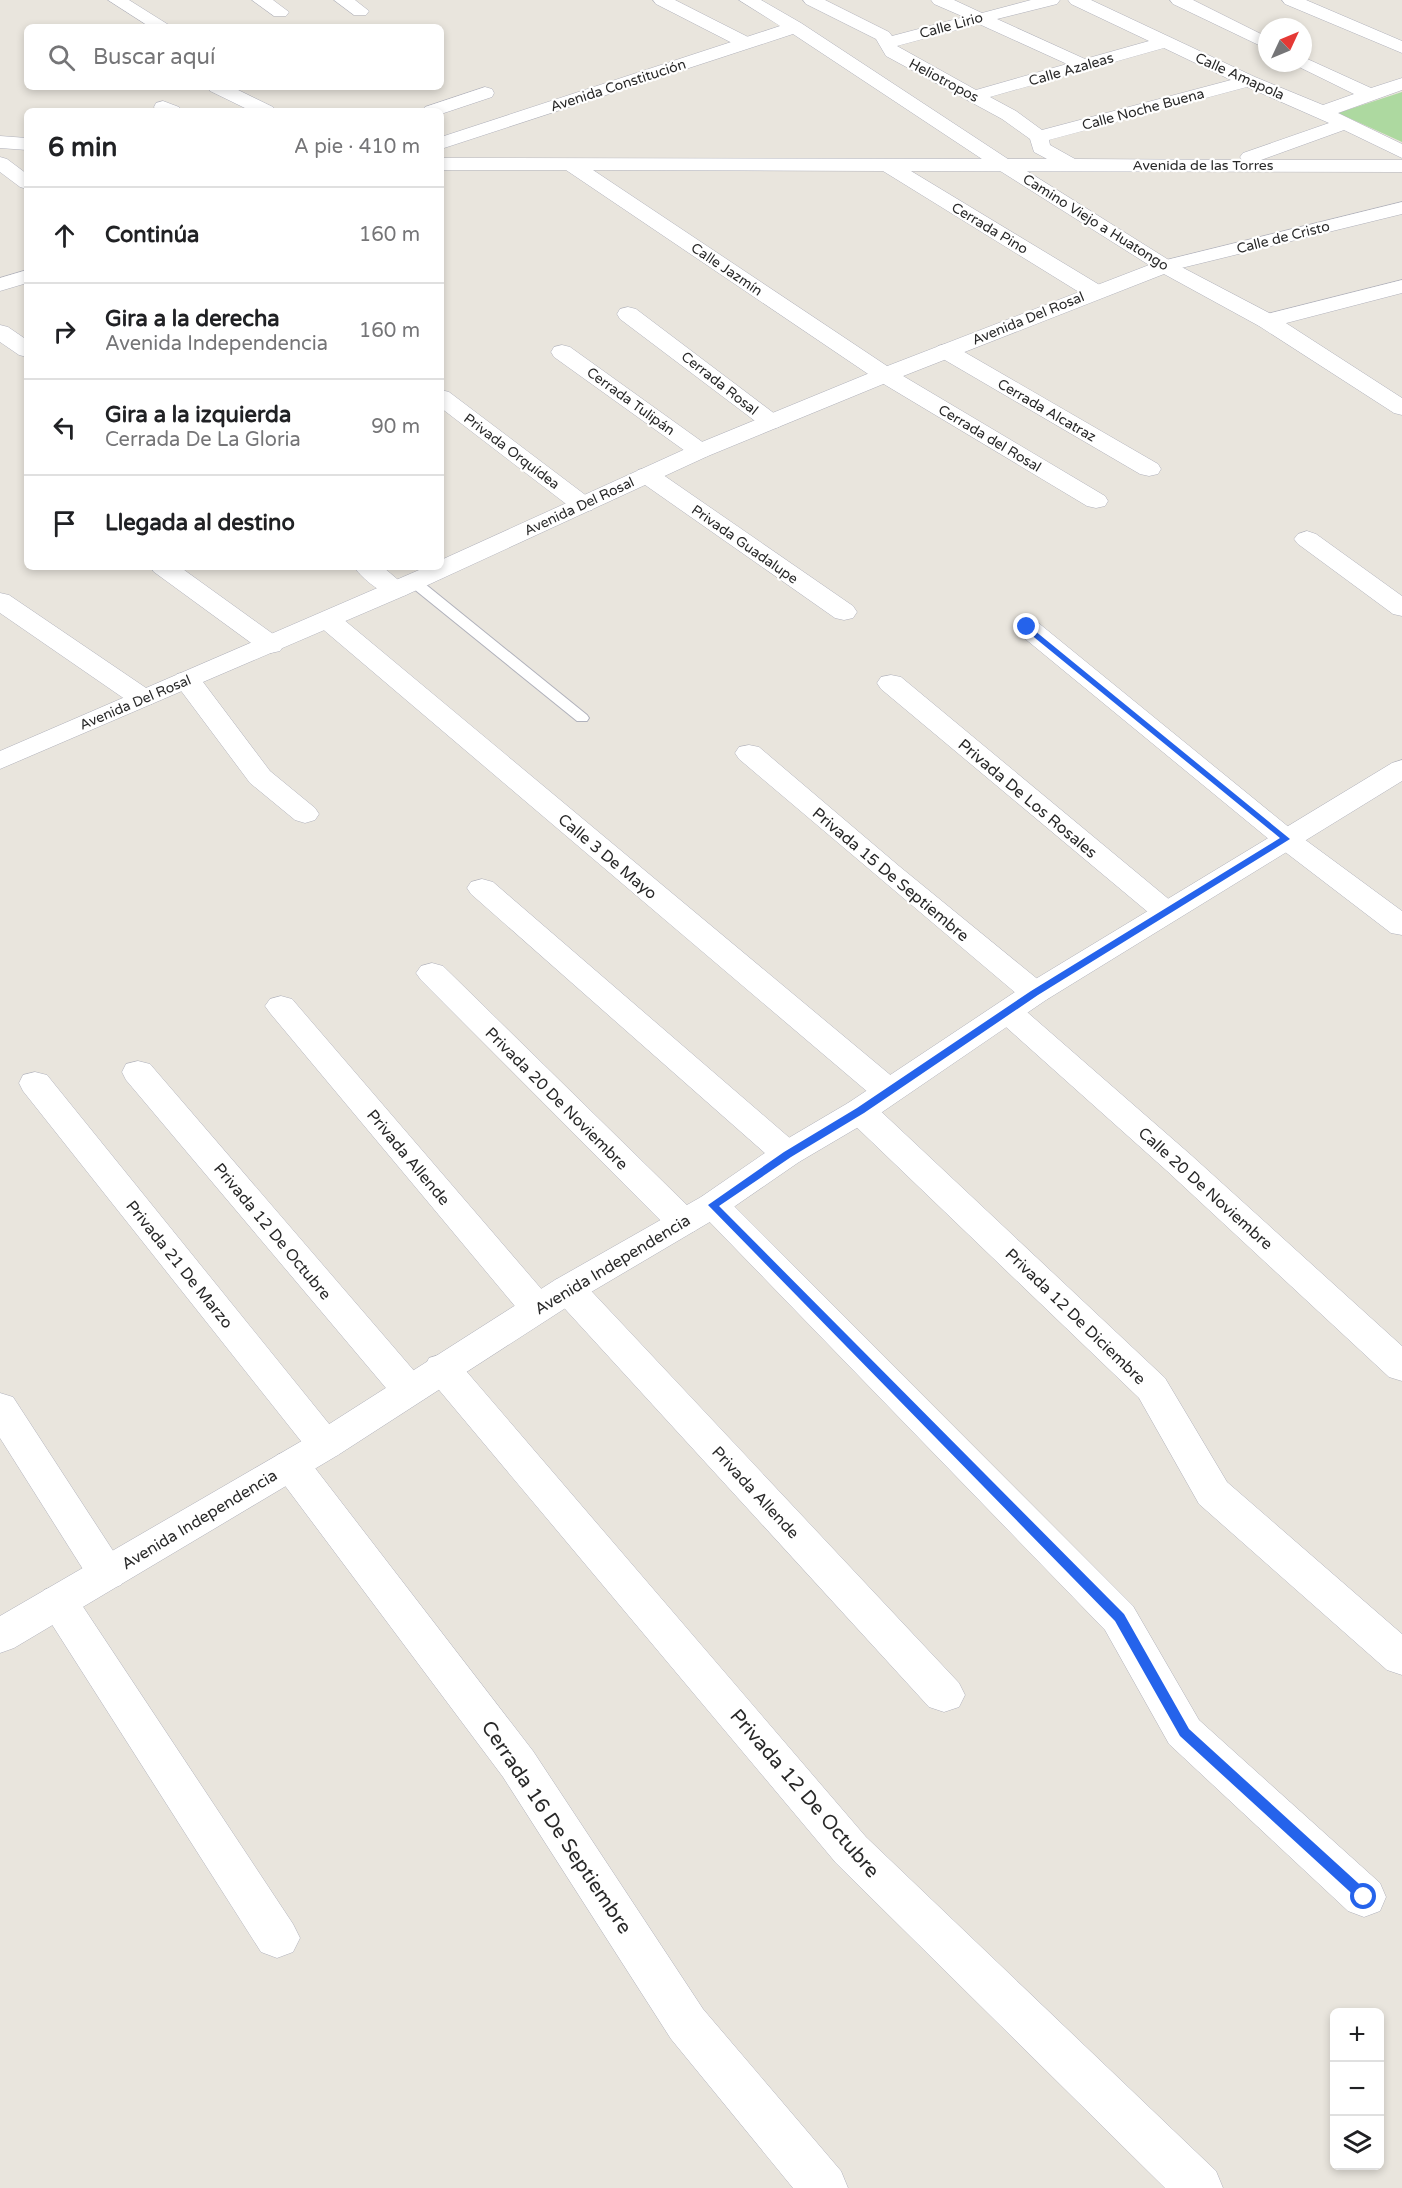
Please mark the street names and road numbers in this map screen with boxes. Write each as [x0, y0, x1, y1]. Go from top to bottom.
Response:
street label: Calle Lirio [918, 9, 985, 42]
street label: Calle Azaleas [1027, 49, 1116, 90]
street label: Calle Amapola [1193, 49, 1287, 104]
street label: Heliotropos [906, 55, 982, 106]
street label: Avenida Constitución [548, 56, 688, 115]
street label: Calle Noche Buena [1080, 85, 1206, 134]
street label: Avenida de las Torres [1133, 157, 1274, 174]
street label: Camino Viejo a Huatongo [1020, 170, 1172, 274]
street label: Cerrada Pino [948, 199, 1031, 258]
street label: Calle de Cristo [1235, 218, 1331, 257]
street label: Calle Jazmín [688, 239, 766, 299]
street label: Avenida Del Rosal [970, 288, 1087, 349]
street label: Cerrada Rosal [678, 348, 762, 419]
street label: Cerrada Tulipán [583, 364, 678, 439]
street label: Cerrada Alcatraz [994, 375, 1099, 446]
street label: Cerrada del Rosal [935, 401, 1044, 476]
street label: Privada Orquídea [460, 410, 563, 493]
street label: Avenida Del Rosal [522, 474, 637, 539]
street label: Privada Guadalupe [688, 501, 801, 588]
street label: Avenida Del Rosal [77, 671, 193, 734]
street label: Privada De Los Rosales [954, 735, 1101, 863]
street label: Privada 15 De Septiembre [808, 803, 973, 946]
street label: Calle 3 De Mayo [554, 810, 661, 904]
street label: Privada 20 De Noviembre [481, 1023, 632, 1174]
street label: Privada Allende [362, 1106, 454, 1210]
street label: Calle 20 De Noviembre [1134, 1123, 1277, 1254]
street label: Privada 12 De Octubre [209, 1159, 335, 1304]
street label: Privada 21 De Marzo [121, 1197, 237, 1333]
street label: Avenida Independencia [531, 1210, 694, 1319]
street label: Privada 12 De Diciembre [1001, 1244, 1150, 1389]
street label: Privada Allende [707, 1442, 803, 1543]
street label: Avenida Independencia [118, 1465, 281, 1574]
street label: Privada 12 De Octubre [724, 1704, 884, 1883]
street label: Cerrada 16 De Septiembre [476, 1716, 637, 1939]

